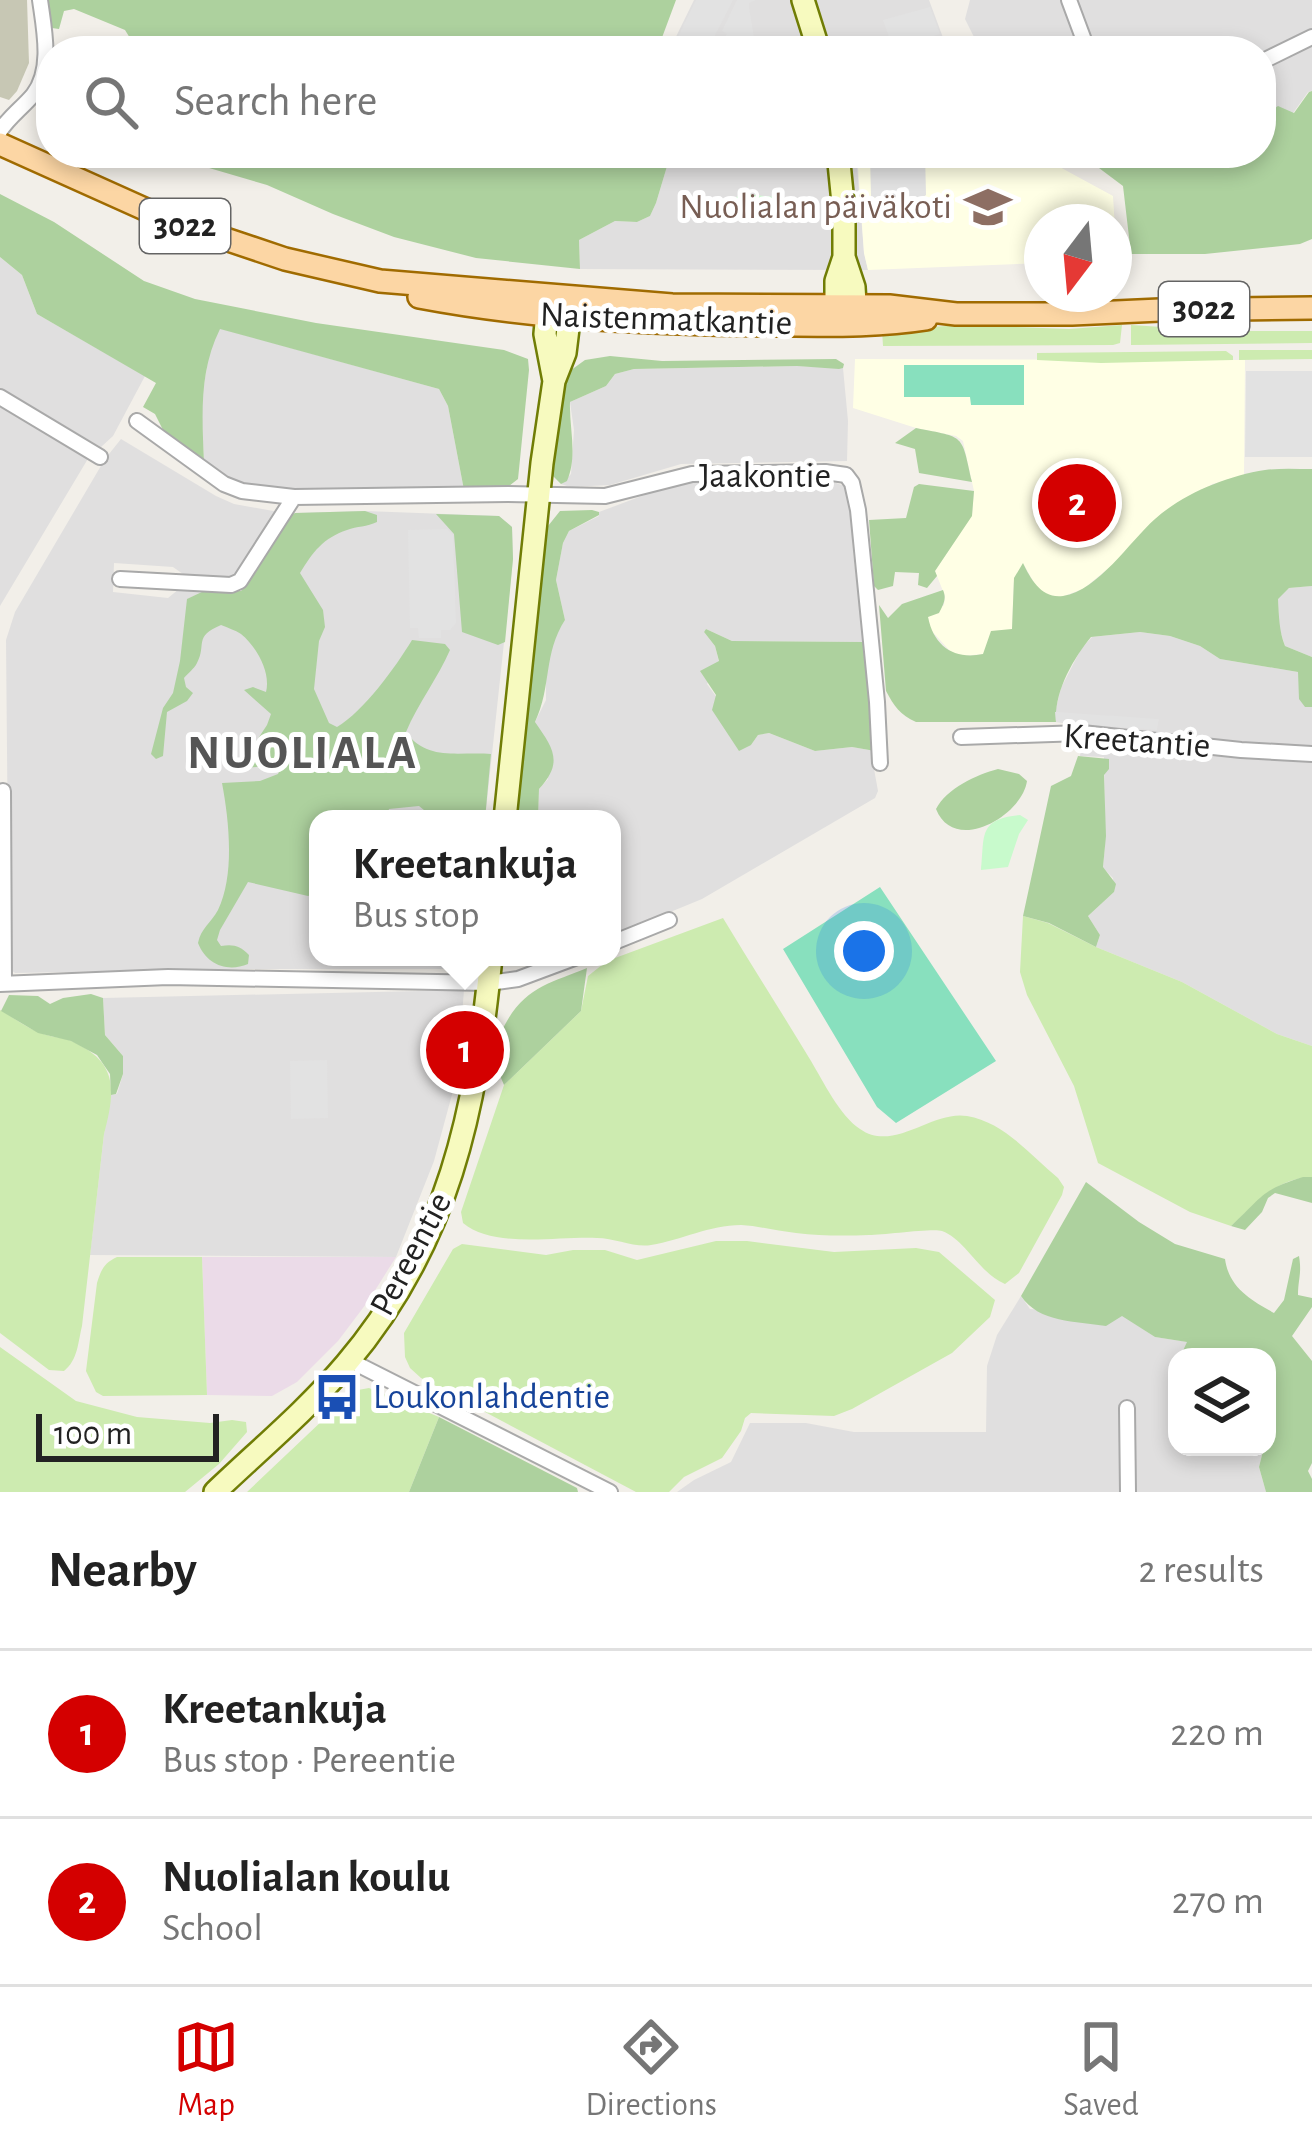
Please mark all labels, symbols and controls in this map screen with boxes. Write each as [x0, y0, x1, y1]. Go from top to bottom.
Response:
search box [36, 36, 1276, 168]
icon: search [78, 69, 144, 135]
text: Search here [174, 79, 377, 124]
school or university icon: Nuolialan päiväkoti [963, 182, 1013, 232]
place label: Nuolialan päiväkoti [679, 189, 952, 225]
road number: 3022 [140, 199, 230, 253]
north arrow [1024, 204, 1132, 312]
road number: 3022 [1159, 282, 1249, 336]
street label: Naistenmatkantie [539, 297, 793, 341]
street label: Jaakontie [699, 458, 831, 494]
pin: 2 [1038, 458, 1116, 548]
street label: Kreetantie [1062, 718, 1212, 764]
district label: NUOLIALA [187, 730, 419, 778]
popup [309, 810, 621, 966]
text: Kreetankuja [353, 842, 577, 887]
text: Bus stop [353, 896, 480, 935]
your location [834, 921, 894, 981]
pin: 1 [426, 1005, 504, 1095]
street label: Pereentie [364, 1186, 458, 1322]
map controls [1168, 1348, 1276, 1456]
button: layers [1168, 1348, 1276, 1456]
bus stop icon: Loukonlahdentie [312, 1372, 362, 1422]
place label: Loukonlahdentie [373, 1379, 610, 1415]
scale bar [36, 1408, 219, 1461]
text: 100 m [54, 1418, 132, 1451]
text: Nearby [48, 1545, 197, 1596]
text: 2 results [1138, 1551, 1264, 1590]
text: Kreetankuja [162, 1687, 387, 1732]
text: 1 [80, 1714, 94, 1753]
text: 220 m [1170, 1714, 1264, 1753]
text: Bus stop · Pereentie [162, 1741, 456, 1780]
text: Nuolialan koulu [162, 1855, 450, 1900]
text: 2 [78, 1882, 96, 1921]
text: 270 m [1172, 1882, 1264, 1921]
text: School [162, 1909, 263, 1948]
tab: Map [173, 2014, 239, 2126]
tab: Directions [585, 2014, 717, 2126]
tab: Saved [1063, 2014, 1139, 2126]

